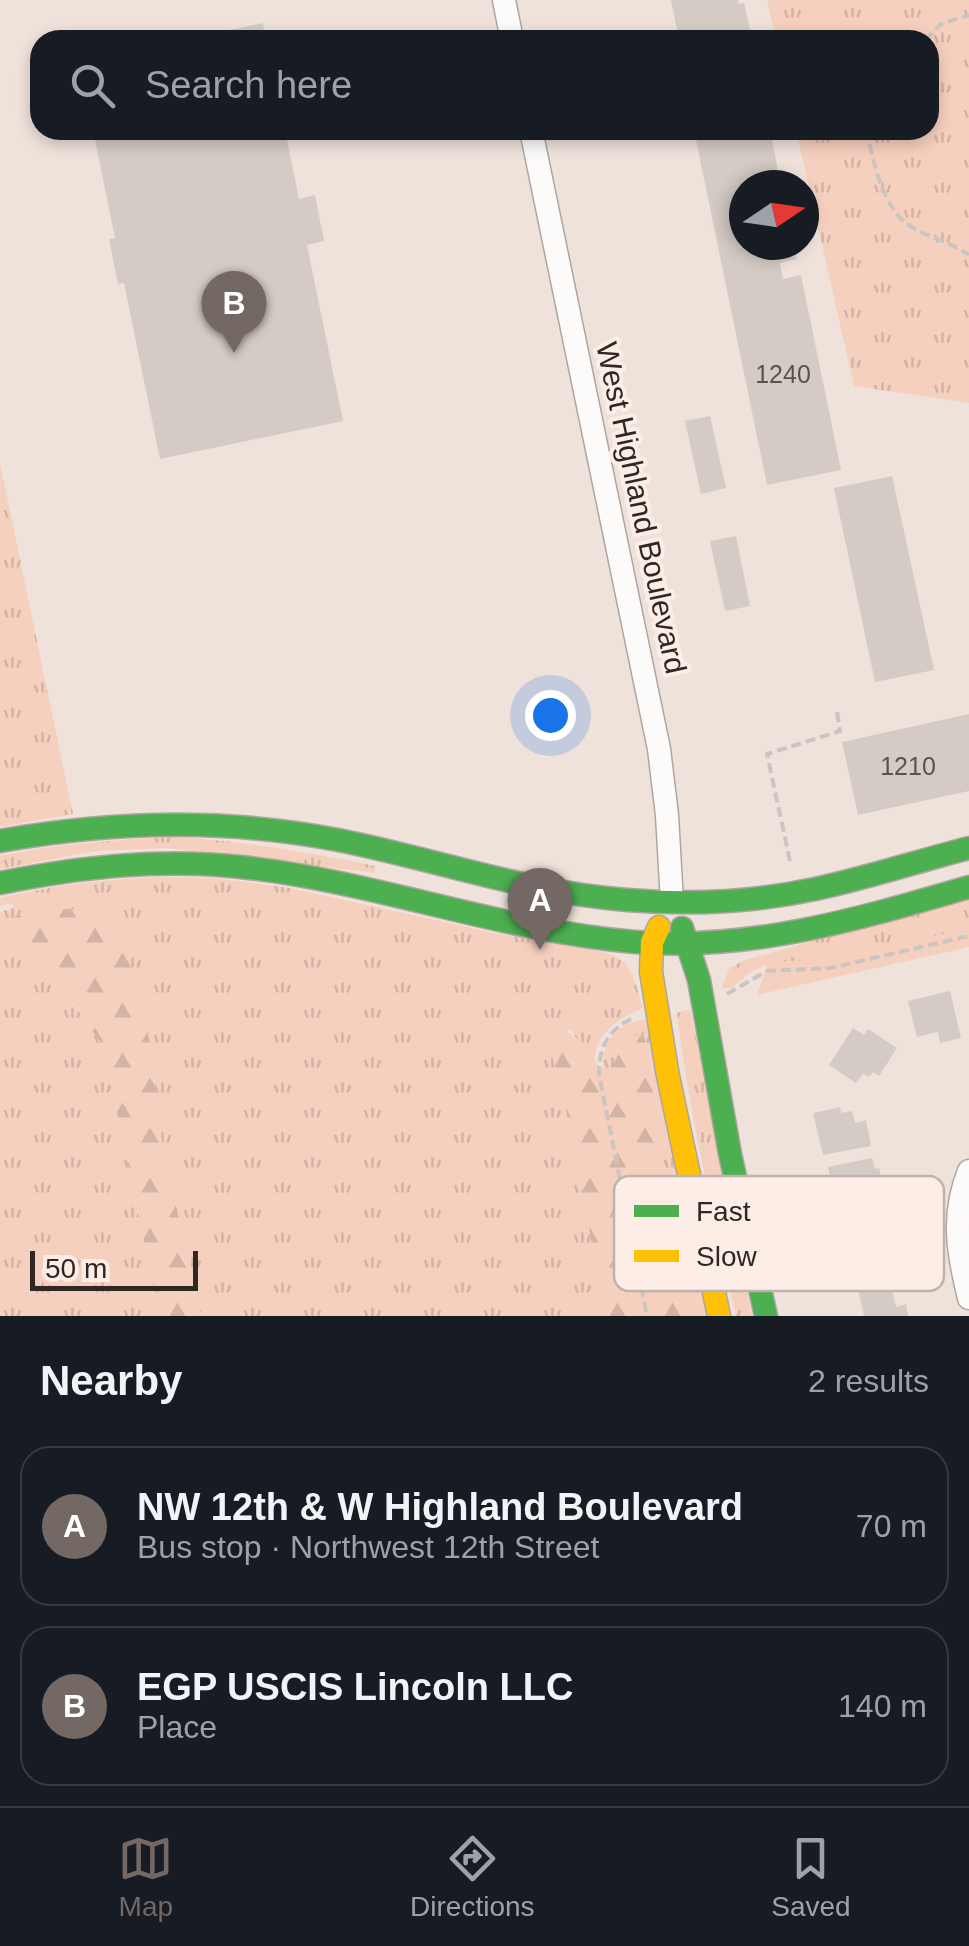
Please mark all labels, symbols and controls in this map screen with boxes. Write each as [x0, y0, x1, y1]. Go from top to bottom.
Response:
search box [30, 30, 939, 140]
icon: search [65, 58, 120, 113]
text: Search here [145, 64, 352, 106]
north arrow [729, 170, 819, 260]
pin: B [202, 270, 266, 353]
street label: West Highland Boulevard [590, 339, 693, 677]
house number: 1240 [755, 360, 811, 388]
your location [525, 690, 576, 741]
house number: 1210 [880, 752, 936, 780]
pin: A [508, 868, 572, 950]
legend [614, 1176, 944, 1291]
text: Fast [696, 1196, 751, 1227]
text: Slow [696, 1241, 757, 1272]
scale bar [30, 1246, 198, 1290]
text: 50 m [45, 1253, 107, 1284]
text: Nearby [40, 1357, 182, 1404]
text: 2 results [808, 1363, 929, 1399]
text: NW 12th & W Highland Boulevard [137, 1486, 743, 1528]
text: A [63, 1508, 86, 1544]
text: 70 m [856, 1508, 927, 1544]
text: Bus stop · Northwest 12th Street [137, 1529, 599, 1565]
text: EGP USCIS Lincoln LLC [137, 1666, 573, 1708]
text: B [63, 1688, 86, 1724]
text: 140 m [838, 1688, 927, 1724]
text: Place [137, 1709, 217, 1745]
tab: Map [118, 1831, 173, 1923]
tab: Directions [410, 1831, 535, 1923]
tab: Saved [771, 1831, 851, 1923]

